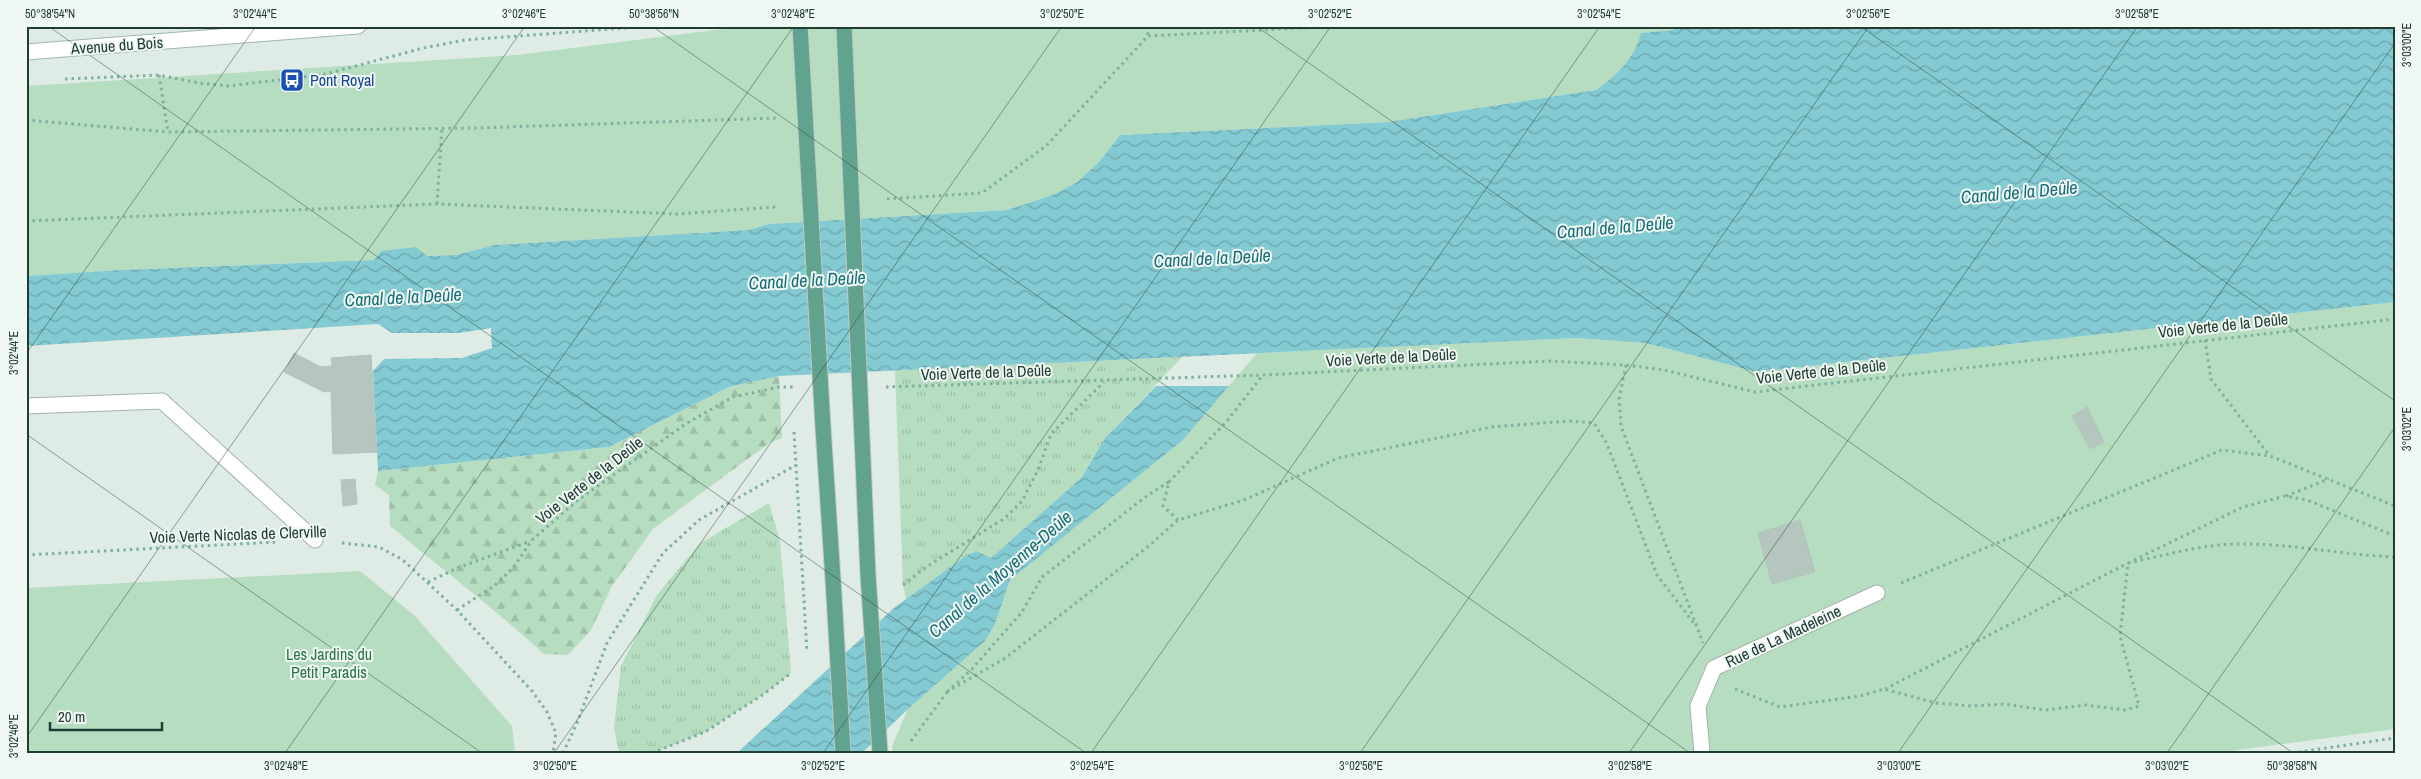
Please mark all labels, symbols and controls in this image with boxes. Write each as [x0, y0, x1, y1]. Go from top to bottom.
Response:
text: 50°38'54"N [25, 6, 75, 22]
text: 3°02'44"E [233, 6, 277, 22]
text: 3°02'46"E [502, 6, 546, 22]
text: 50°38'56"N [629, 6, 679, 22]
text: 3°02'48"E [771, 6, 815, 22]
text: 3°02'50"E [1040, 6, 1084, 22]
text: 3°02'52"E [1308, 6, 1352, 22]
text: 3°02'54"E [1577, 6, 1621, 22]
text: 3°02'56"E [1846, 6, 1890, 22]
text: 3°02'58"E [2115, 6, 2159, 22]
text: 3°03'00"E [2399, 23, 2415, 67]
street label: Avenue du Bois [69, 31, 164, 59]
bus stop icon: Pont Royal [279, 67, 305, 93]
place label: Pont Royal [310, 69, 374, 91]
water label: Canal de la Deûle [1959, 174, 2079, 210]
water label: Canal de la Deûle [1555, 209, 1675, 245]
water label: Canal de la Deûle [1153, 242, 1271, 274]
water label: Canal de la Deûle [748, 264, 866, 296]
water label: Canal de la Deûle [344, 281, 462, 313]
street label: Voie Verte de la Deûle [2157, 307, 2289, 343]
text: 3°02'44"E [6, 331, 22, 375]
street label: Voie Verte de la Deûle [1325, 343, 1457, 371]
street label: Voie Verte de la Deûle [1755, 353, 1887, 389]
street label: Voie Verte de la Deûle [920, 359, 1052, 385]
text: 3°03'02"E [2399, 407, 2415, 451]
street label: Voie Verte de la Deûle [531, 431, 647, 529]
water label: Canal de la Moyenne-Deûle [923, 505, 1077, 643]
street label: Voie Verte Nicolas de Clerville [149, 520, 327, 548]
street label: Rue de La Madeleine [1721, 600, 1845, 672]
park label: Les Jardins du Petit Paradis [286, 643, 372, 683]
scale bar [50, 699, 162, 731]
text: 20 m [58, 706, 85, 727]
text: 3°02'46"E [6, 714, 22, 758]
text: 3°02'48"E [264, 758, 308, 774]
text: 3°02'50"E [533, 758, 577, 774]
text: 3°02'52"E [801, 758, 845, 774]
text: 3°02'54"E [1070, 758, 1114, 774]
text: 3°02'56"E [1339, 758, 1383, 774]
text: 3°02'58"E [1608, 758, 1652, 774]
text: 3°03'00"E [1877, 758, 1921, 774]
text: 3°03'02"E [2145, 758, 2189, 774]
text: 50°38'58"N [2267, 758, 2317, 774]

